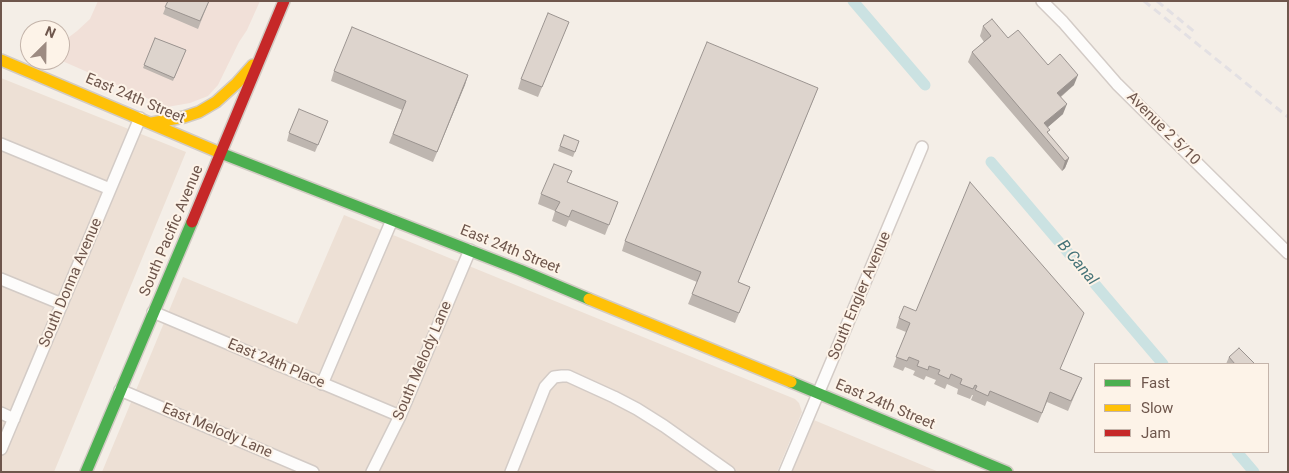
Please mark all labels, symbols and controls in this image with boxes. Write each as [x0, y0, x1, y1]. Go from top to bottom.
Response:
north arrow [20, 20, 70, 70]
text: N [43, 23, 58, 41]
street label: East 24th Street [83, 70, 187, 128]
street label: Avenue 2 5/10 [1123, 89, 1203, 169]
street label: South Pacific Avenue [136, 163, 208, 299]
street label: South Donna Avenue [36, 216, 106, 350]
street label: East 24th Street [457, 222, 563, 278]
street label: South Engler Avenue [825, 229, 895, 363]
water label: B Canal [1053, 237, 1101, 289]
street label: South Melody Lane [390, 299, 456, 423]
street label: East 24th Place [225, 335, 327, 393]
legend [1094, 363, 1269, 453]
text: Fast [1141, 374, 1170, 392]
street label: East 24th Street [833, 376, 937, 434]
text: Slow [1141, 399, 1173, 417]
street label: East Melody Lane [159, 400, 275, 462]
text: Jam [1141, 424, 1171, 442]

